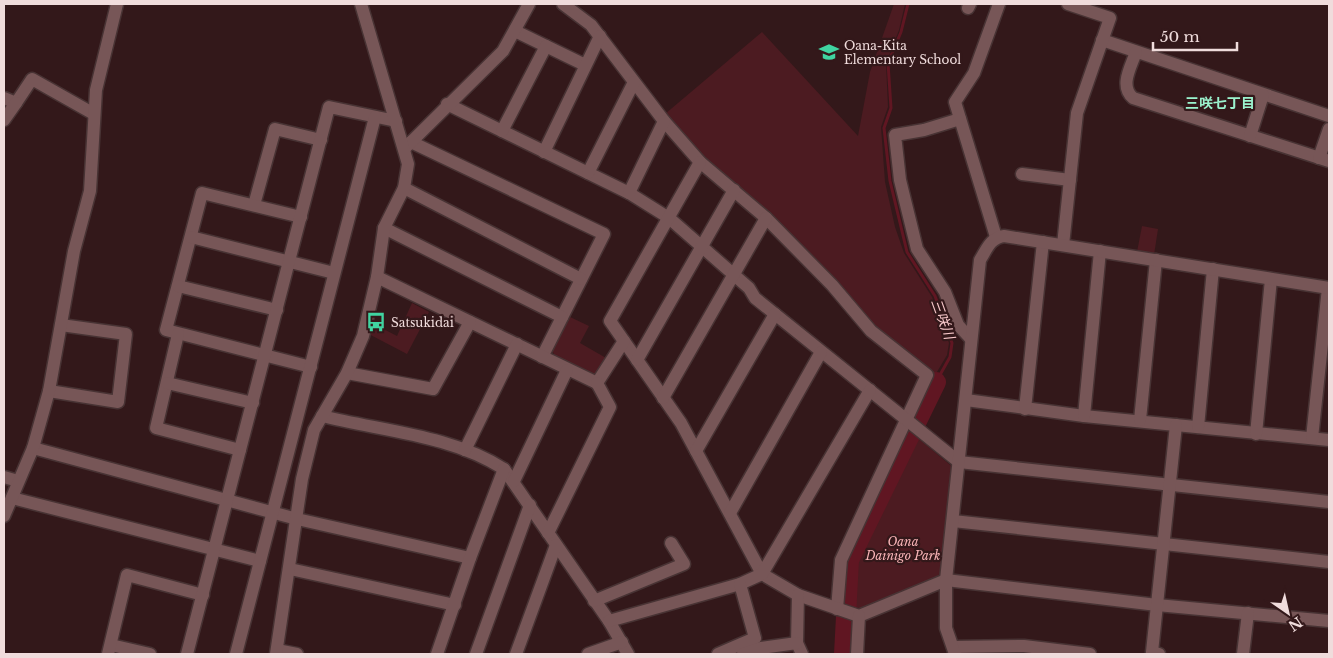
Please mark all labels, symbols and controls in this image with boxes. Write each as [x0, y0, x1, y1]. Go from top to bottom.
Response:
scale bar [1153, 20, 1237, 52]
text: 50 m [1160, 27, 1200, 46]
place label: Oana-Kita Elementary School [844, 38, 961, 67]
school or university icon: Oana-Kita Elementary School [818, 41, 840, 63]
district label: 三咲七丁目 [1185, 94, 1255, 112]
water label: 三咲川 [927, 296, 959, 344]
bus stop icon: Satsukidai [365, 311, 387, 333]
place label: Satsukidai [391, 315, 454, 330]
park label: Oana Dainigo Park [865, 534, 940, 563]
north arrow [1263, 588, 1313, 638]
text: N [1285, 613, 1306, 635]

